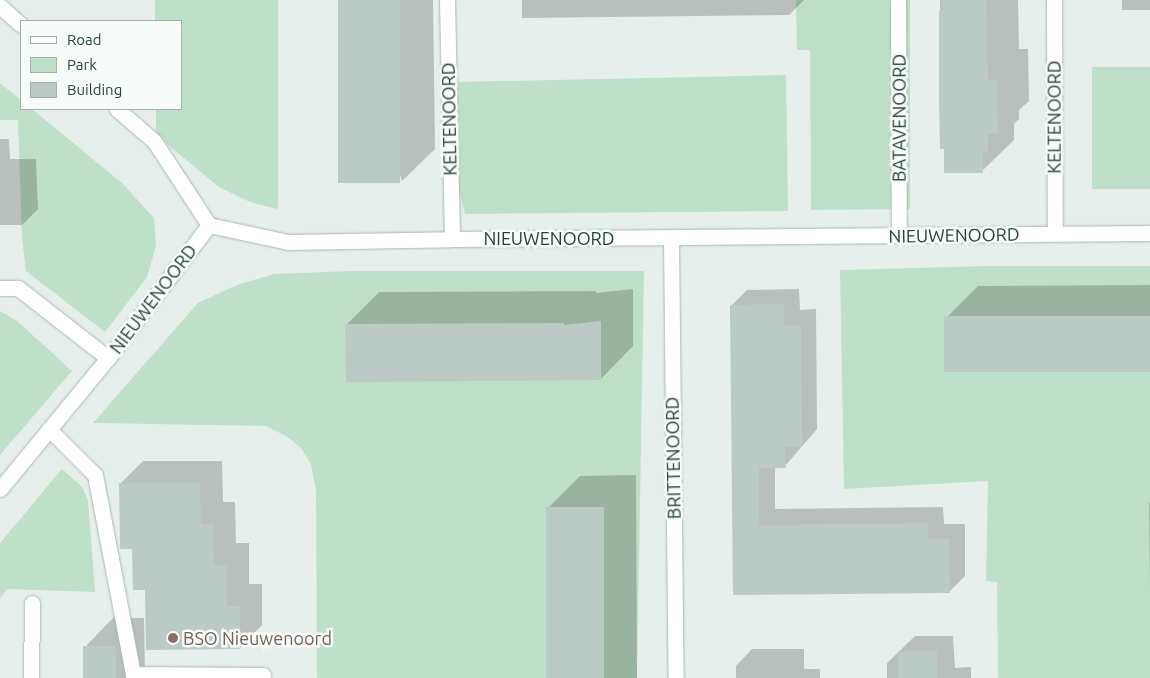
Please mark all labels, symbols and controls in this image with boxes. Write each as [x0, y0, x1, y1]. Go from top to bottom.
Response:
legend [20, 20, 182, 110]
text: Road [67, 31, 102, 48]
street label: BATAVENOORD [888, 54, 910, 182]
text: Park [67, 56, 97, 73]
street label: KELTENOORD [1043, 60, 1065, 174]
street label: KELTENOORD [437, 62, 461, 176]
text: Building [67, 81, 122, 98]
street label: NIEUWENOORD [888, 223, 1020, 247]
street label: NIEUWENOORD [483, 227, 615, 249]
street label: NIEUWENOORD [105, 240, 201, 358]
street label: BRITTENOORD [661, 397, 685, 519]
place label: BSO Nieuwenoord [183, 627, 332, 649]
marker: BSO Nieuwenoord [167, 632, 179, 644]

